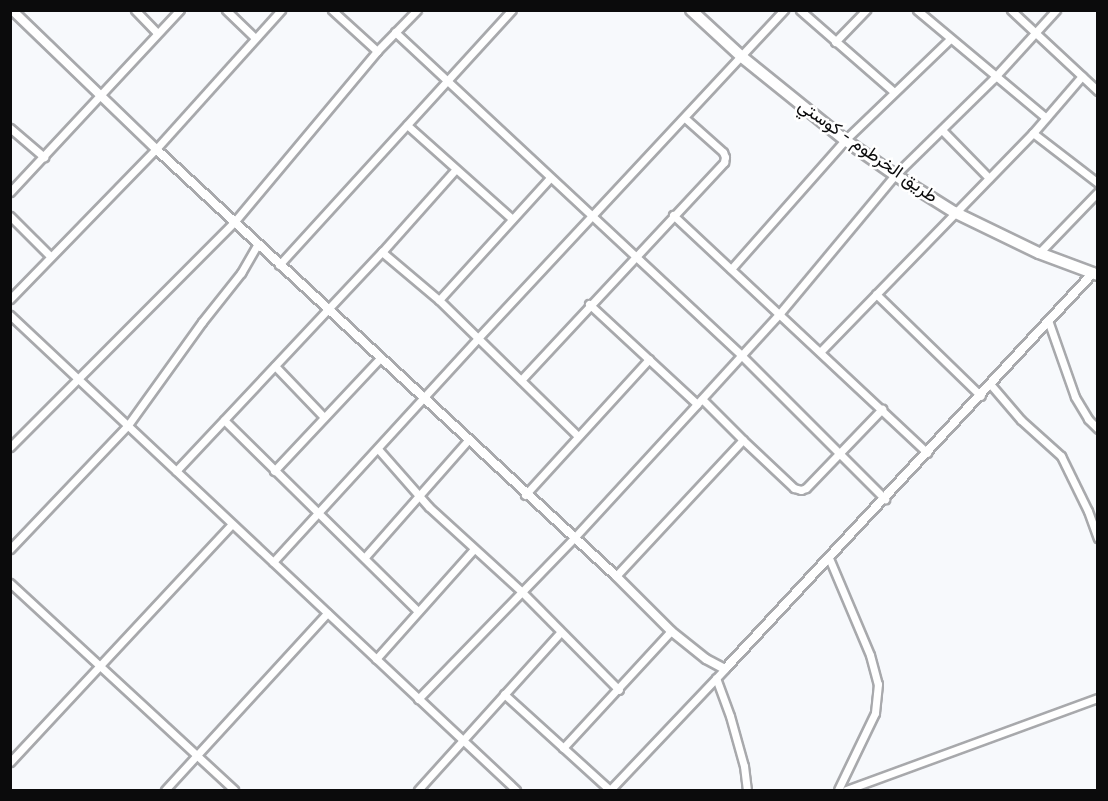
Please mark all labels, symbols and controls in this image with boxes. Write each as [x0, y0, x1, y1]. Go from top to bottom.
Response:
street label: طريق الخرطوم - كوستي [794, 95, 942, 207]

